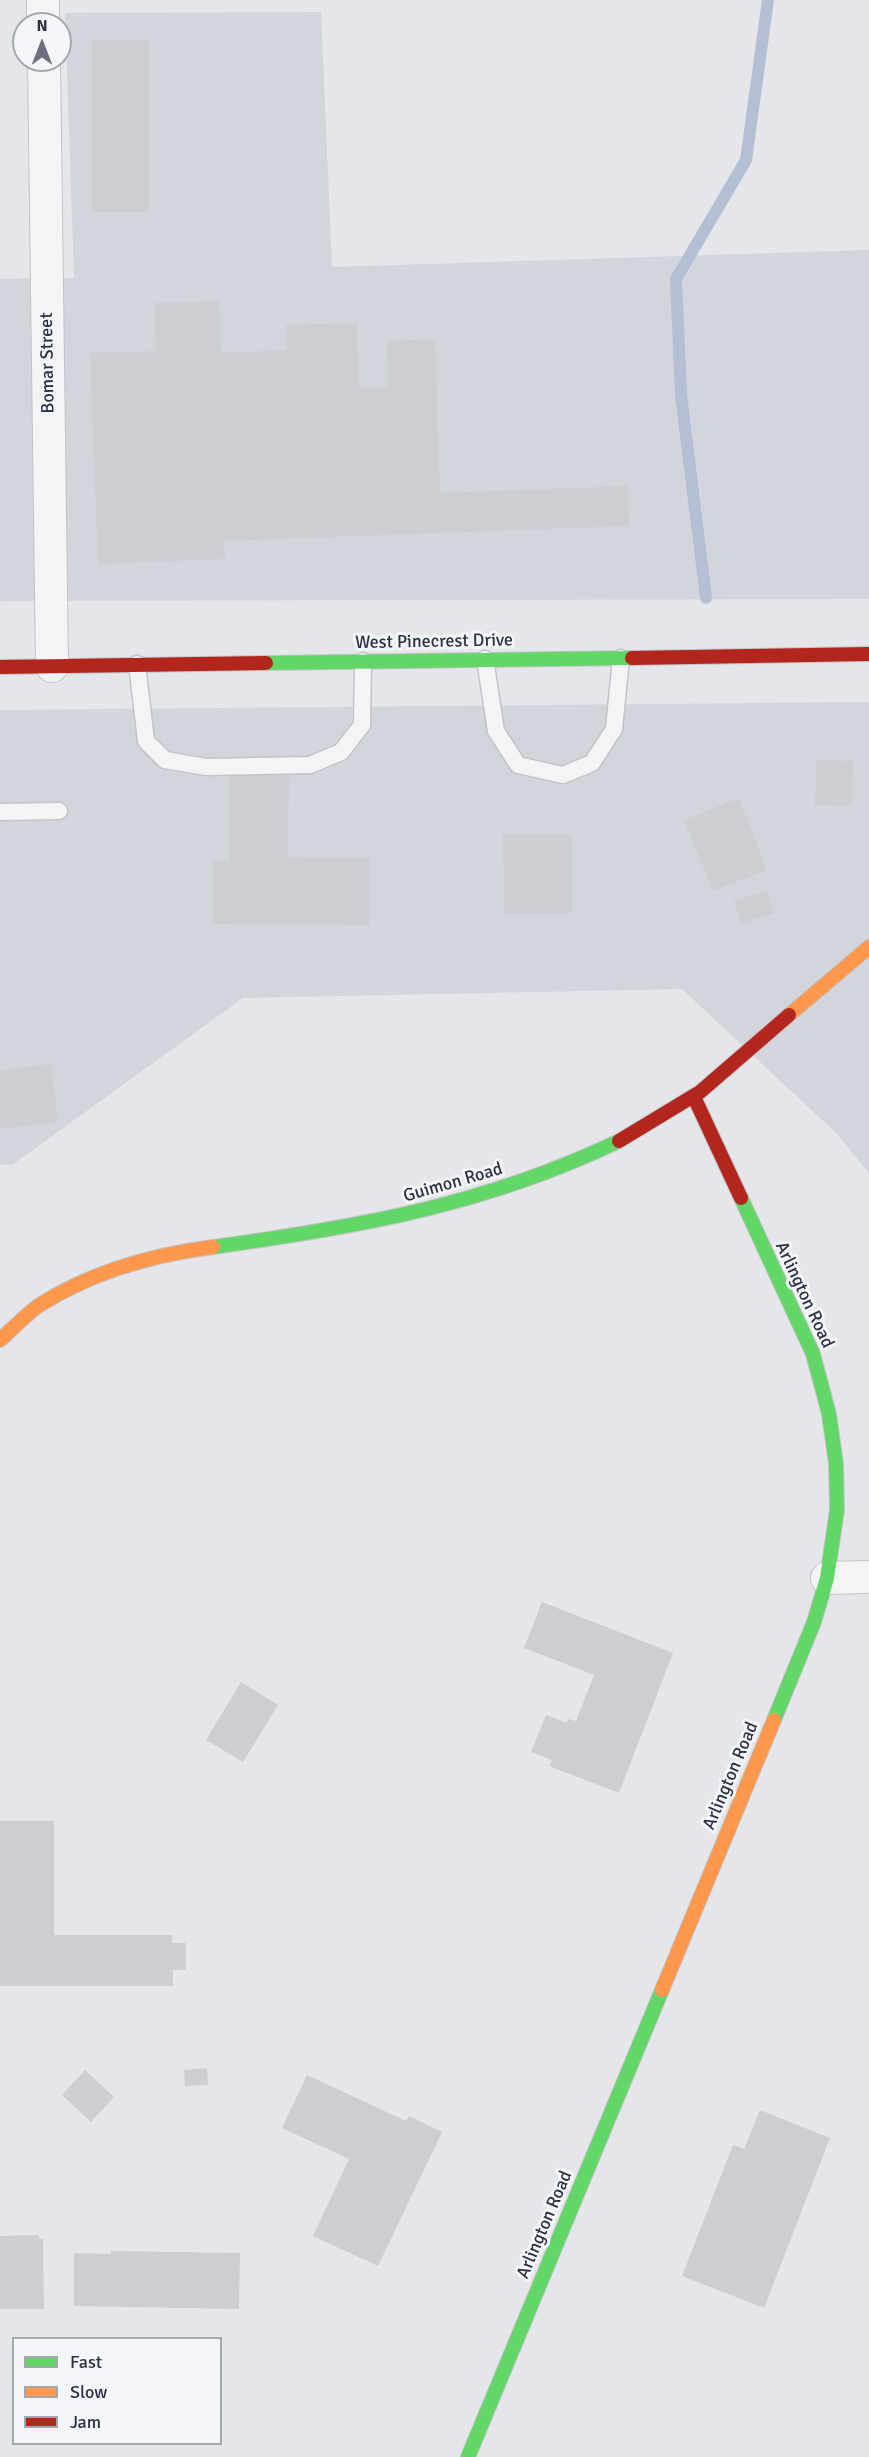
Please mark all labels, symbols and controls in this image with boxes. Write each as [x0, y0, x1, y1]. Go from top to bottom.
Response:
north arrow [12, 12, 72, 72]
text: N [36, 16, 48, 36]
street label: Bomar Street [36, 312, 60, 414]
street label: West Pinecrest Drive [355, 630, 513, 654]
street label: Guimon Road [401, 1159, 505, 1207]
street label: Arlington Road [770, 1238, 838, 1352]
street label: Arlington Road [699, 1719, 763, 1833]
street label: Arlington Road [513, 2168, 577, 2282]
legend [12, 2337, 222, 2445]
text: Fast [70, 2351, 102, 2373]
text: Slow [70, 2381, 107, 2403]
text: Jam [70, 2411, 101, 2433]

